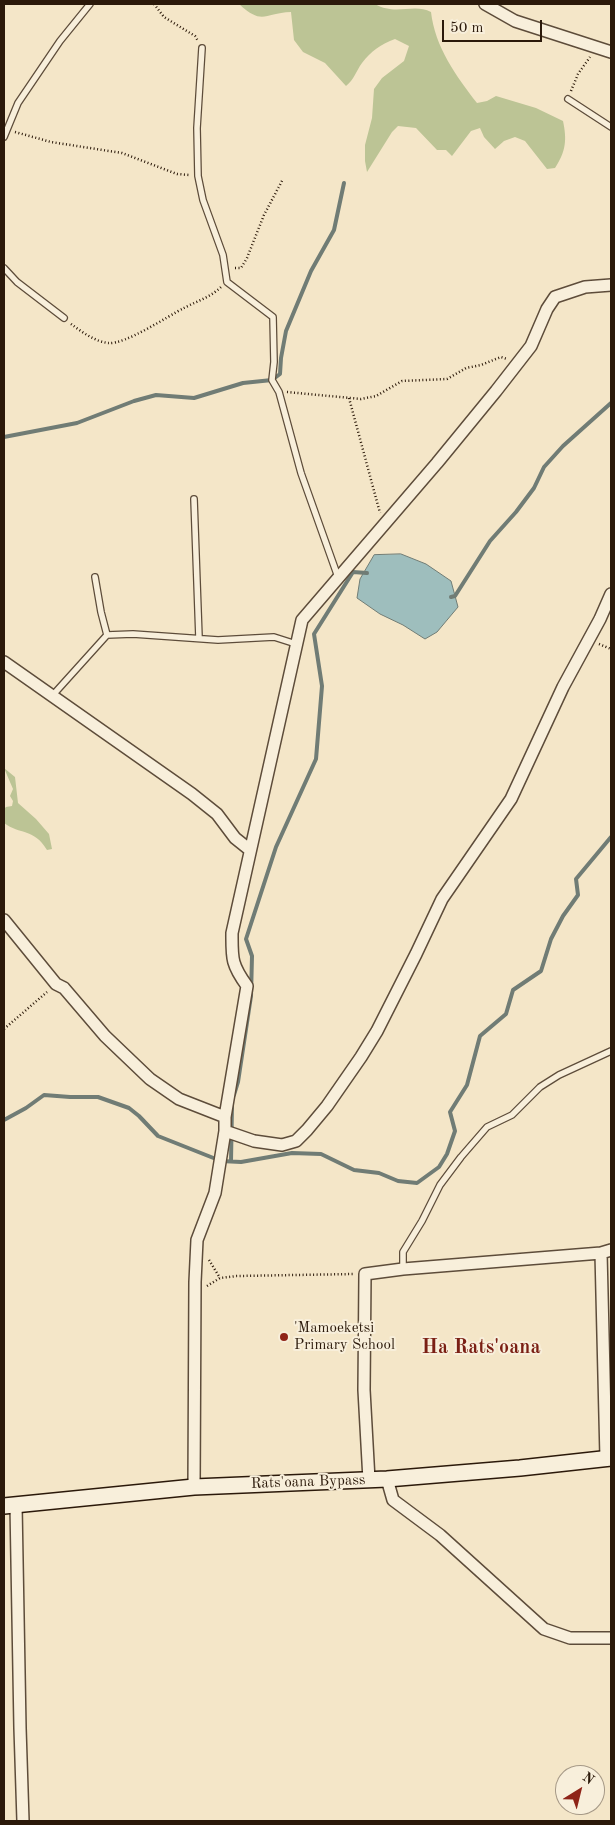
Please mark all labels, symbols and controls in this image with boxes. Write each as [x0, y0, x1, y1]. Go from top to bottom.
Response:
scale bar [445, 10, 545, 42]
text: 50 m [450, 21, 484, 36]
place label: 'Mamoeketsi Primary School [294, 1319, 395, 1354]
marker: 'Mamoeketsi Primary School [278, 1331, 290, 1343]
district label: Ha Rats'oana [421, 1336, 541, 1360]
street label: Rats'oana Bypass [250, 1471, 366, 1493]
north arrow [555, 1765, 605, 1815]
text: N [580, 1770, 597, 1787]

